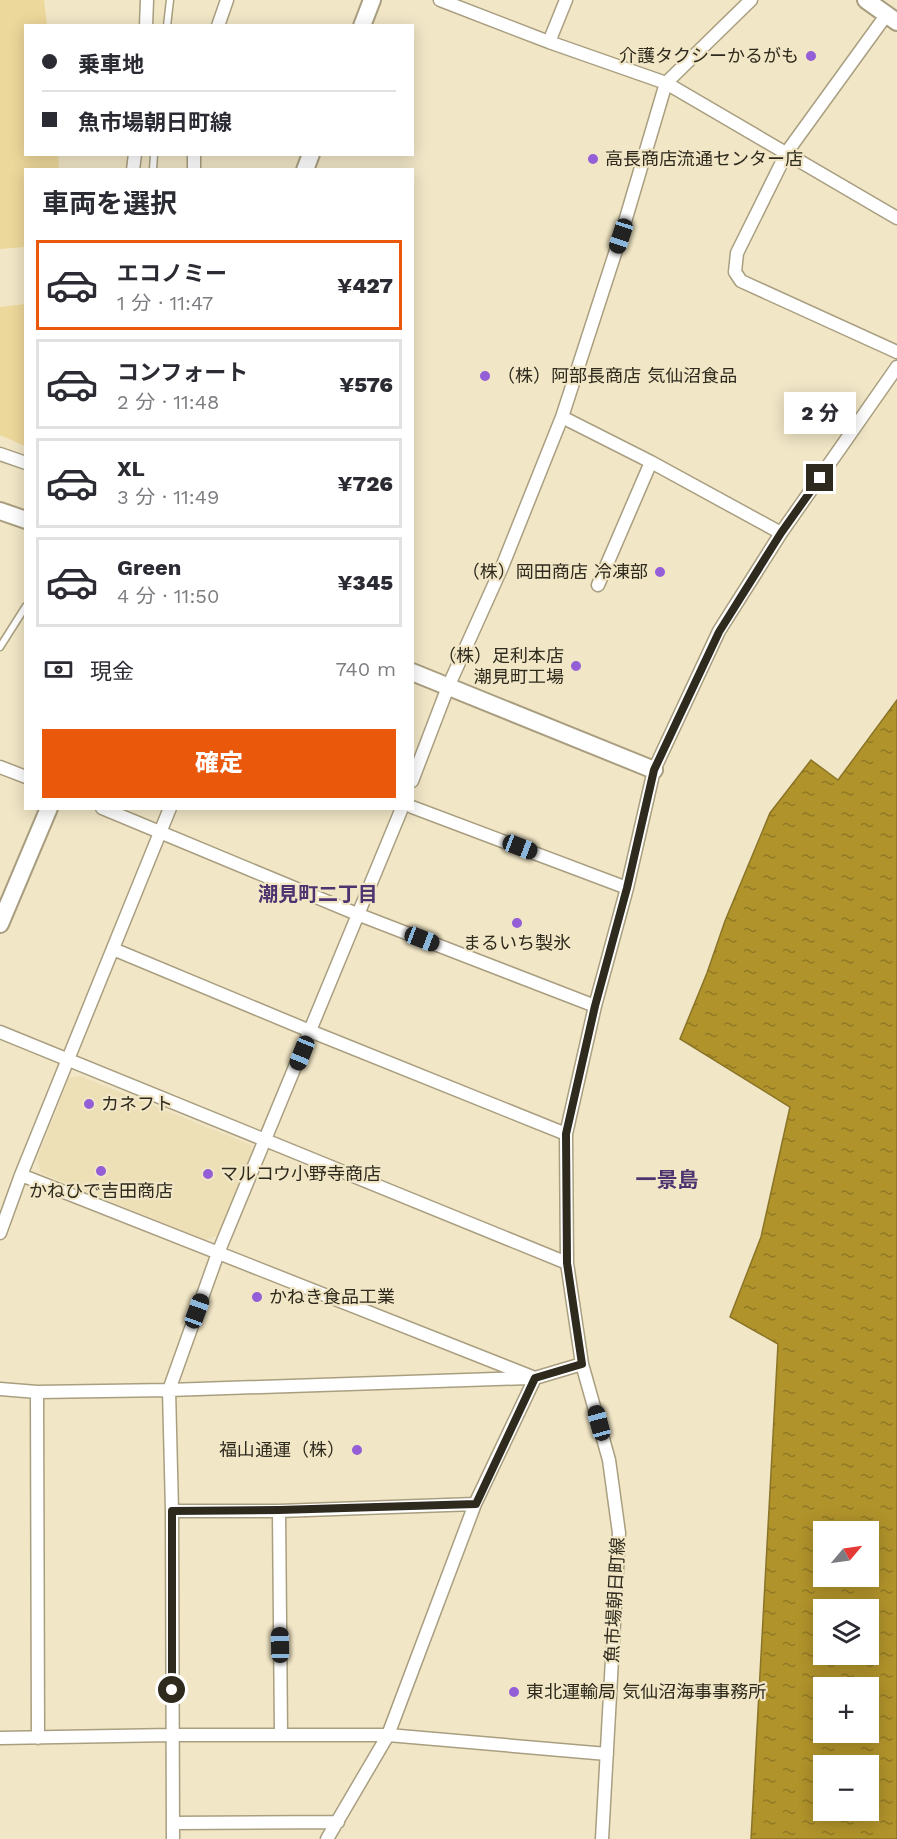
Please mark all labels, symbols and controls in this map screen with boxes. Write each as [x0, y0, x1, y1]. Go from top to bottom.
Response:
place label: 介護タクシーかるがも [619, 45, 799, 66]
marker: 介護タクシーかるがも [804, 49, 818, 63]
text: 乗車地 [78, 52, 144, 77]
text: 魚市場朝日町線 [78, 110, 232, 135]
place label: 高長商店流通センター店 [605, 148, 803, 169]
marker: 高長商店流通センター店 [586, 152, 600, 166]
text: 車両を選択 [42, 188, 177, 220]
car [607, 216, 635, 256]
icon: car [45, 258, 99, 312]
text: エコノミー [117, 261, 227, 286]
text: ¥427 [337, 273, 393, 298]
text: 1 分 · 11:47 [117, 291, 213, 315]
icon: car [45, 357, 99, 411]
text: コンフォート [117, 360, 248, 385]
place label: （株）阿部長商店 気仙沼食品 [497, 365, 737, 386]
marker: （株）阿部長商店 気仙沼食品 [478, 369, 492, 383]
text: ¥576 [339, 372, 393, 397]
text: 2 分 · 11:48 [117, 390, 219, 414]
callout: 2 分 [784, 391, 856, 433]
text: 2 分 [801, 401, 839, 425]
icon: car [45, 456, 99, 510]
text: XL [117, 456, 145, 481]
route end [806, 464, 833, 491]
text: ¥726 [337, 471, 393, 496]
text: 3 分 · 11:49 [117, 485, 219, 509]
icon: car [45, 555, 99, 609]
text: Green [117, 555, 181, 580]
place label: （株）岡田商店 冷凍部 [462, 561, 648, 582]
marker: （株）岡田商店 冷凍部 [653, 565, 667, 579]
text: ¥345 [338, 570, 393, 595]
text: 4 分 · 11:50 [117, 584, 219, 608]
place label: （株）足利本店 潮見町工場 [438, 645, 564, 687]
icon: cash [42, 653, 75, 686]
text: 740 m [336, 657, 396, 681]
text: 現金 [90, 659, 134, 684]
marker: （株）足利本店 潮見町工場 [569, 659, 583, 673]
button: 確定 [42, 729, 396, 798]
car [500, 832, 540, 862]
district label: 潮見町二丁目 [258, 882, 378, 906]
marker: まるいち製氷 [510, 916, 524, 930]
car [402, 924, 442, 954]
place label: まるいち製氷 [463, 932, 571, 953]
car [287, 1033, 317, 1073]
place label: カネフト [101, 1093, 173, 1114]
marker: カネフト [82, 1097, 96, 1111]
place label: マルコウ小野寺商店 [220, 1163, 381, 1184]
marker: かねひで吉田商店 [94, 1164, 108, 1178]
marker: マルコウ小野寺商店 [201, 1167, 215, 1181]
district label: 一景島 [636, 1167, 699, 1192]
place label: かねひで吉田商店 [29, 1180, 173, 1201]
place label: かねき食品工業 [269, 1286, 395, 1307]
marker: かねき食品工業 [250, 1290, 264, 1304]
car [182, 1291, 212, 1331]
car [586, 1403, 612, 1443]
place label: 福山通運（株） [219, 1439, 345, 1460]
marker: 福山通運（株） [350, 1443, 364, 1457]
north arrow [813, 1521, 879, 1587]
map controls [813, 1521, 879, 1821]
street label: 魚市場朝日町線 [601, 1537, 628, 1663]
button: layers [813, 1599, 879, 1665]
car [271, 1627, 289, 1663]
route start [158, 1676, 185, 1703]
button: + [813, 1677, 879, 1743]
place label: 東北運輸局 気仙沼海事事務所 [526, 1681, 766, 1702]
marker: 東北運輸局 気仙沼海事事務所 [507, 1685, 521, 1699]
button: − [813, 1755, 879, 1821]

